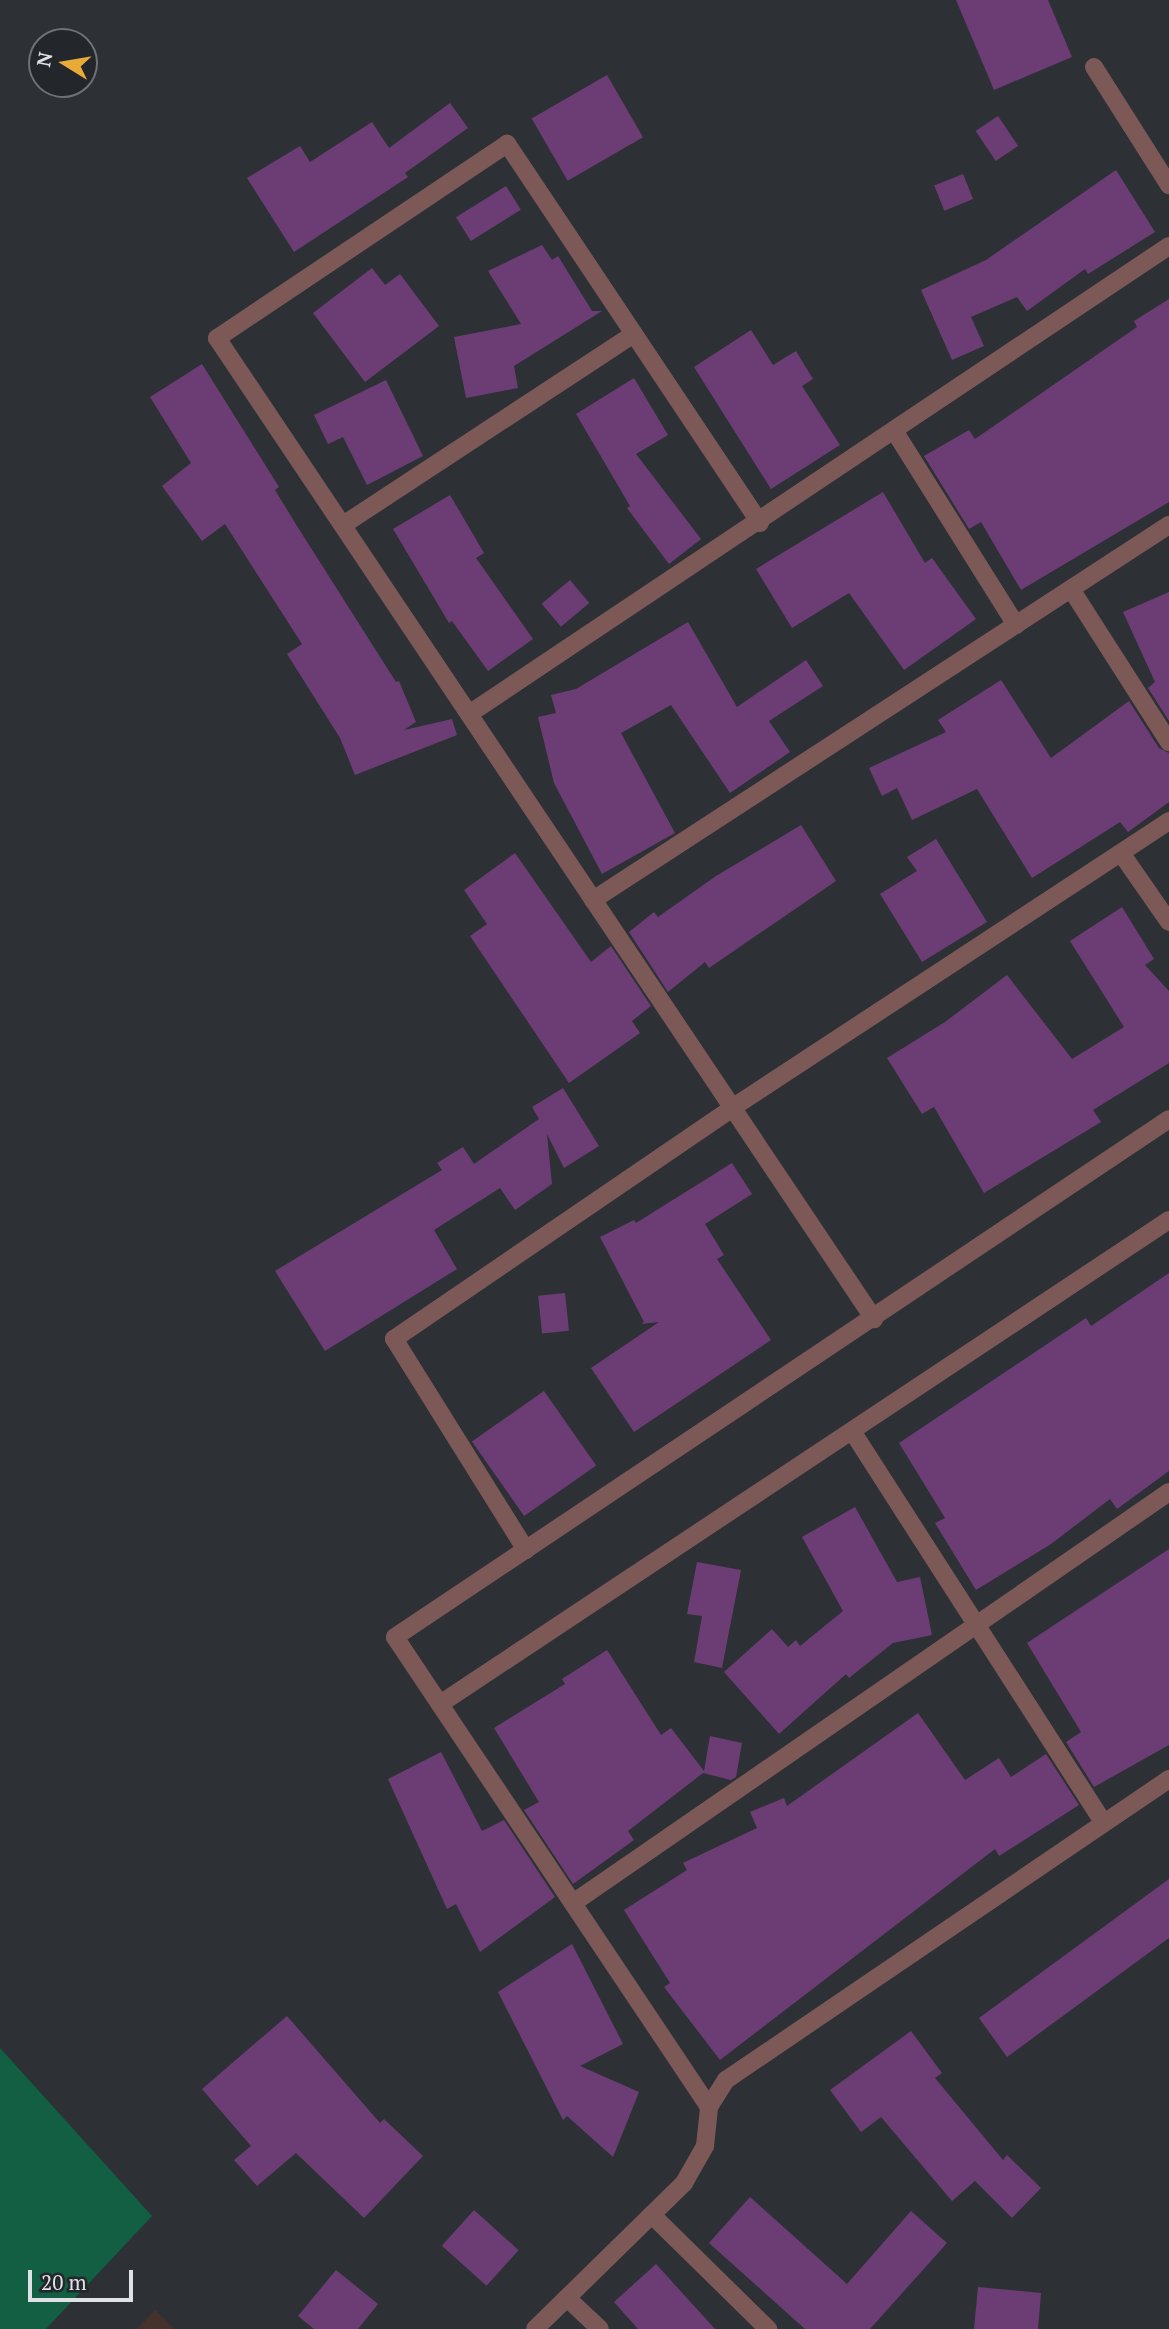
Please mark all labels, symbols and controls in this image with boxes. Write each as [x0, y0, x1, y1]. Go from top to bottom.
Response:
north arrow [28, 28, 98, 98]
text: N [30, 50, 58, 69]
scale bar [32, 2256, 136, 2300]
text: 20 m [41, 2268, 87, 2296]

